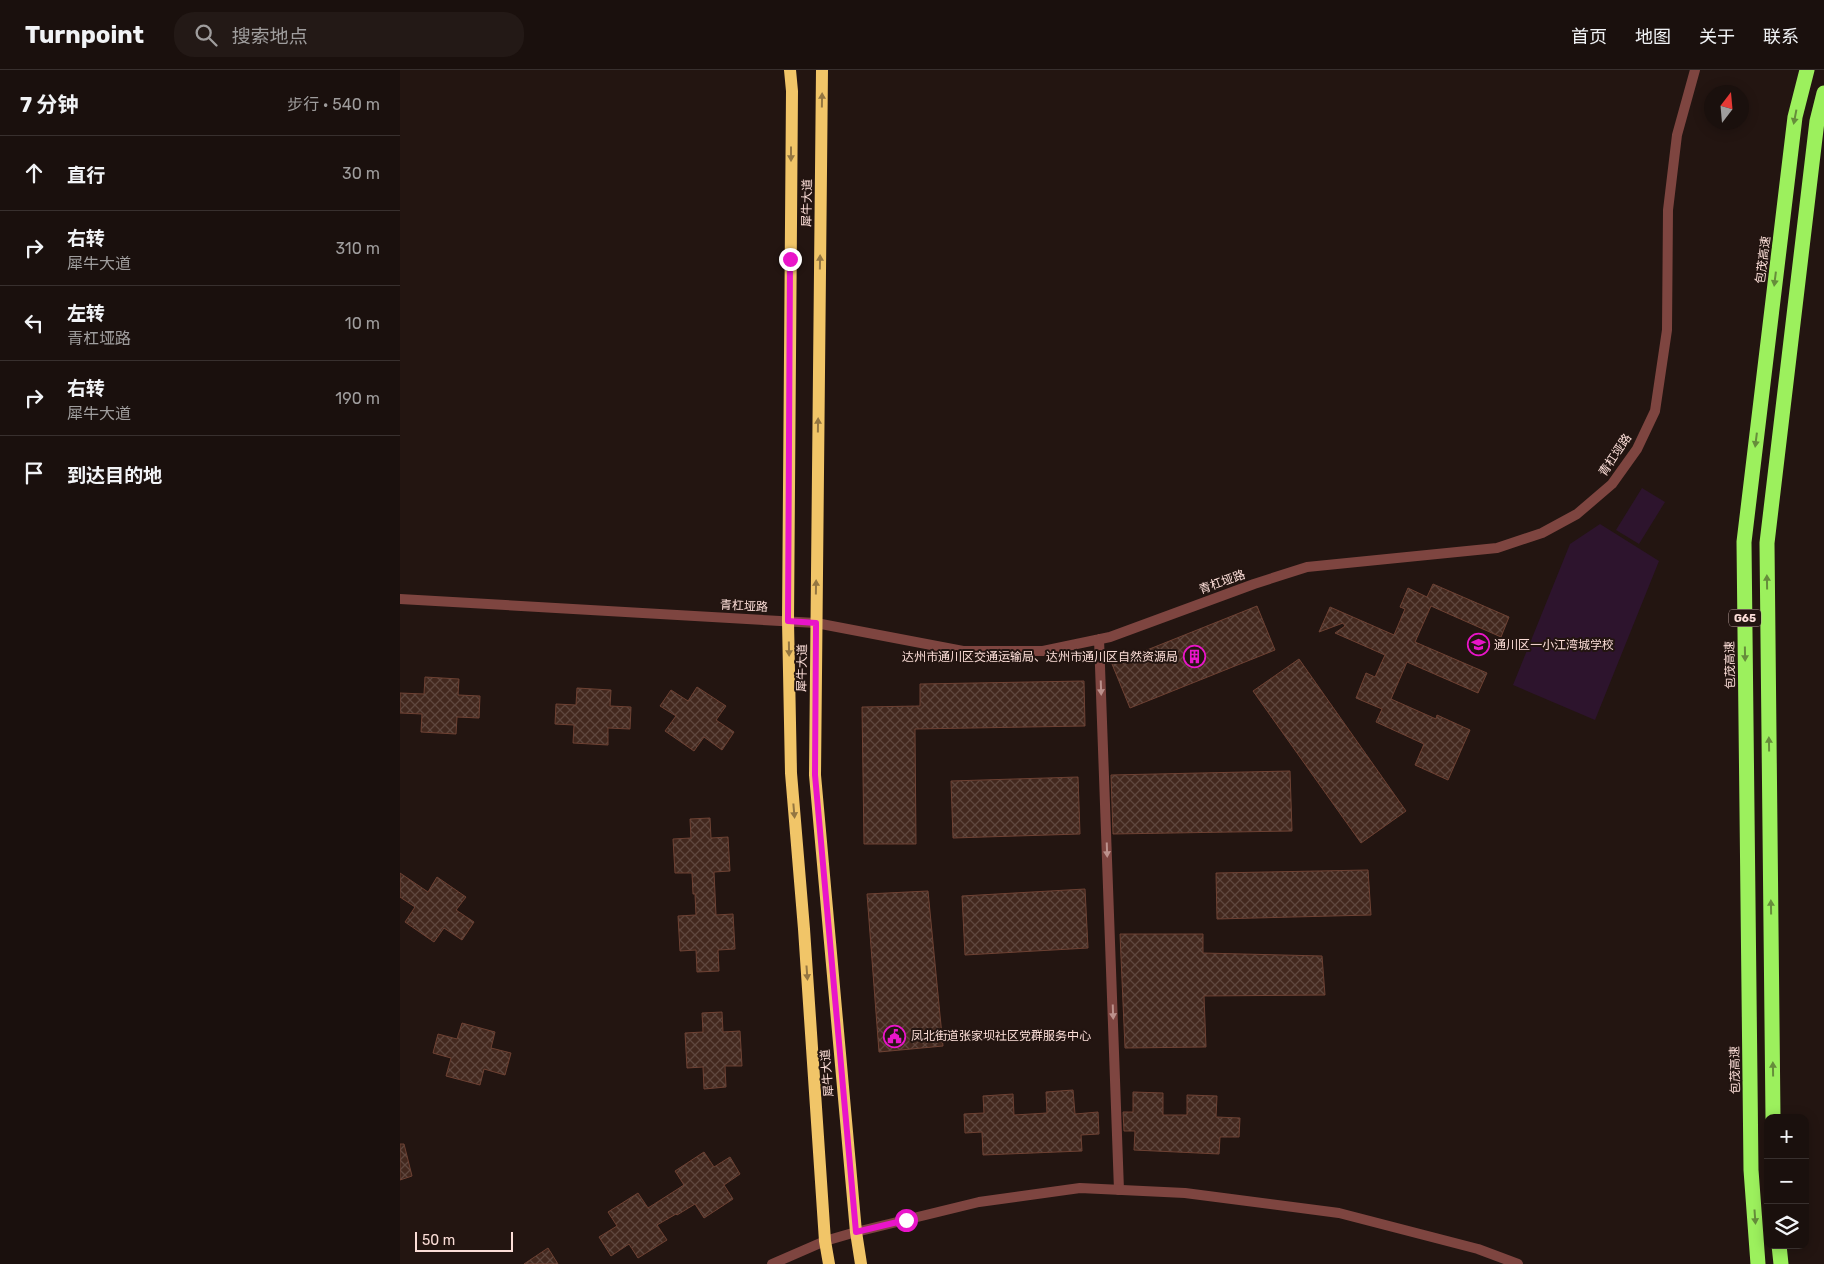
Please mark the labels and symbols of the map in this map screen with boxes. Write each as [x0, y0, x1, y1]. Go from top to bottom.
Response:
north arrow [1704, 85, 1749, 130]
one-way arrow [818, 92, 826, 108]
one-way arrow [1791, 110, 1799, 126]
one-way arrow [787, 146, 795, 162]
street label: 犀牛大道 [800, 179, 814, 227]
street label: 包茂高速 [1753, 235, 1773, 285]
route end [779, 248, 802, 271]
one-way arrow [816, 254, 824, 270]
one-way arrow [1771, 271, 1779, 287]
one-way arrow [814, 417, 822, 433]
street label: 青杠垭路 [1596, 431, 1634, 479]
one-way arrow [1752, 432, 1760, 448]
street label: 青杠垭路 [1197, 567, 1247, 597]
one-way arrow [1763, 573, 1771, 589]
one-way arrow [813, 579, 821, 595]
street label: 青杠垭路 [720, 598, 768, 614]
road number: G65 [1729, 610, 1761, 626]
school or university icon: 通川区一小江湾城学校 [1466, 633, 1490, 657]
place label: 通川区一小江湾城学校 [1494, 638, 1614, 652]
one-way arrow [785, 641, 793, 657]
street label: 包茂高速 [1723, 641, 1737, 689]
street label: 犀牛大道 [795, 644, 809, 692]
building icon: 达州市通川区交通运输局、达州市通川区自然资源局 [1182, 645, 1206, 669]
one-way arrow [1741, 646, 1749, 662]
place label: 达州市通川区交通运输局、达州市通川区自然资源局 [902, 650, 1178, 664]
one-way arrow [1097, 680, 1105, 696]
one-way arrow [1765, 736, 1773, 752]
one-way arrow [790, 803, 798, 819]
one-way arrow [1103, 842, 1111, 858]
one-way arrow [1767, 898, 1775, 914]
one-way arrow [803, 965, 811, 981]
one-way arrow [1109, 1005, 1117, 1021]
public building icon: 凤北街道张家坝社区党群服务中心 [883, 1024, 907, 1048]
place label: 凤北街道张家坝社区党群服务中心 [911, 1029, 1091, 1043]
street label: 包茂高速 [1728, 1046, 1742, 1094]
street label: 犀牛大道 [818, 1048, 836, 1098]
one-way arrow [1769, 1061, 1777, 1077]
route start [895, 1209, 918, 1232]
one-way arrow [1751, 1209, 1759, 1225]
scale bar [415, 1229, 512, 1252]

